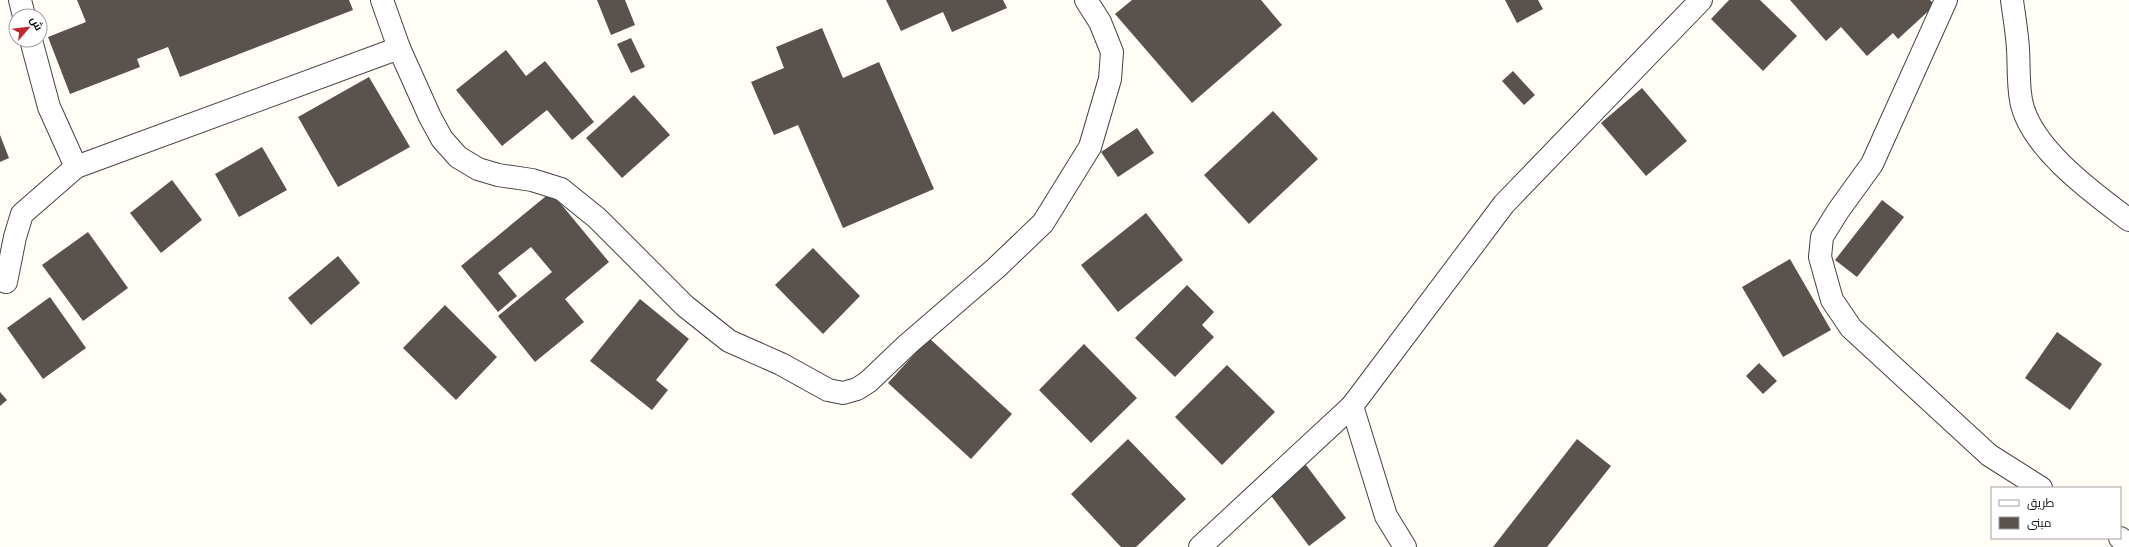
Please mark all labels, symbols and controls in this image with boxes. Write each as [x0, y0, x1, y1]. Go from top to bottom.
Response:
north arrow [8, 8, 48, 48]
text: ش [26, 14, 46, 33]
legend [1991, 487, 2121, 539]
text: طريق [2027, 495, 2055, 511]
text: مبنى [2027, 515, 2052, 531]

